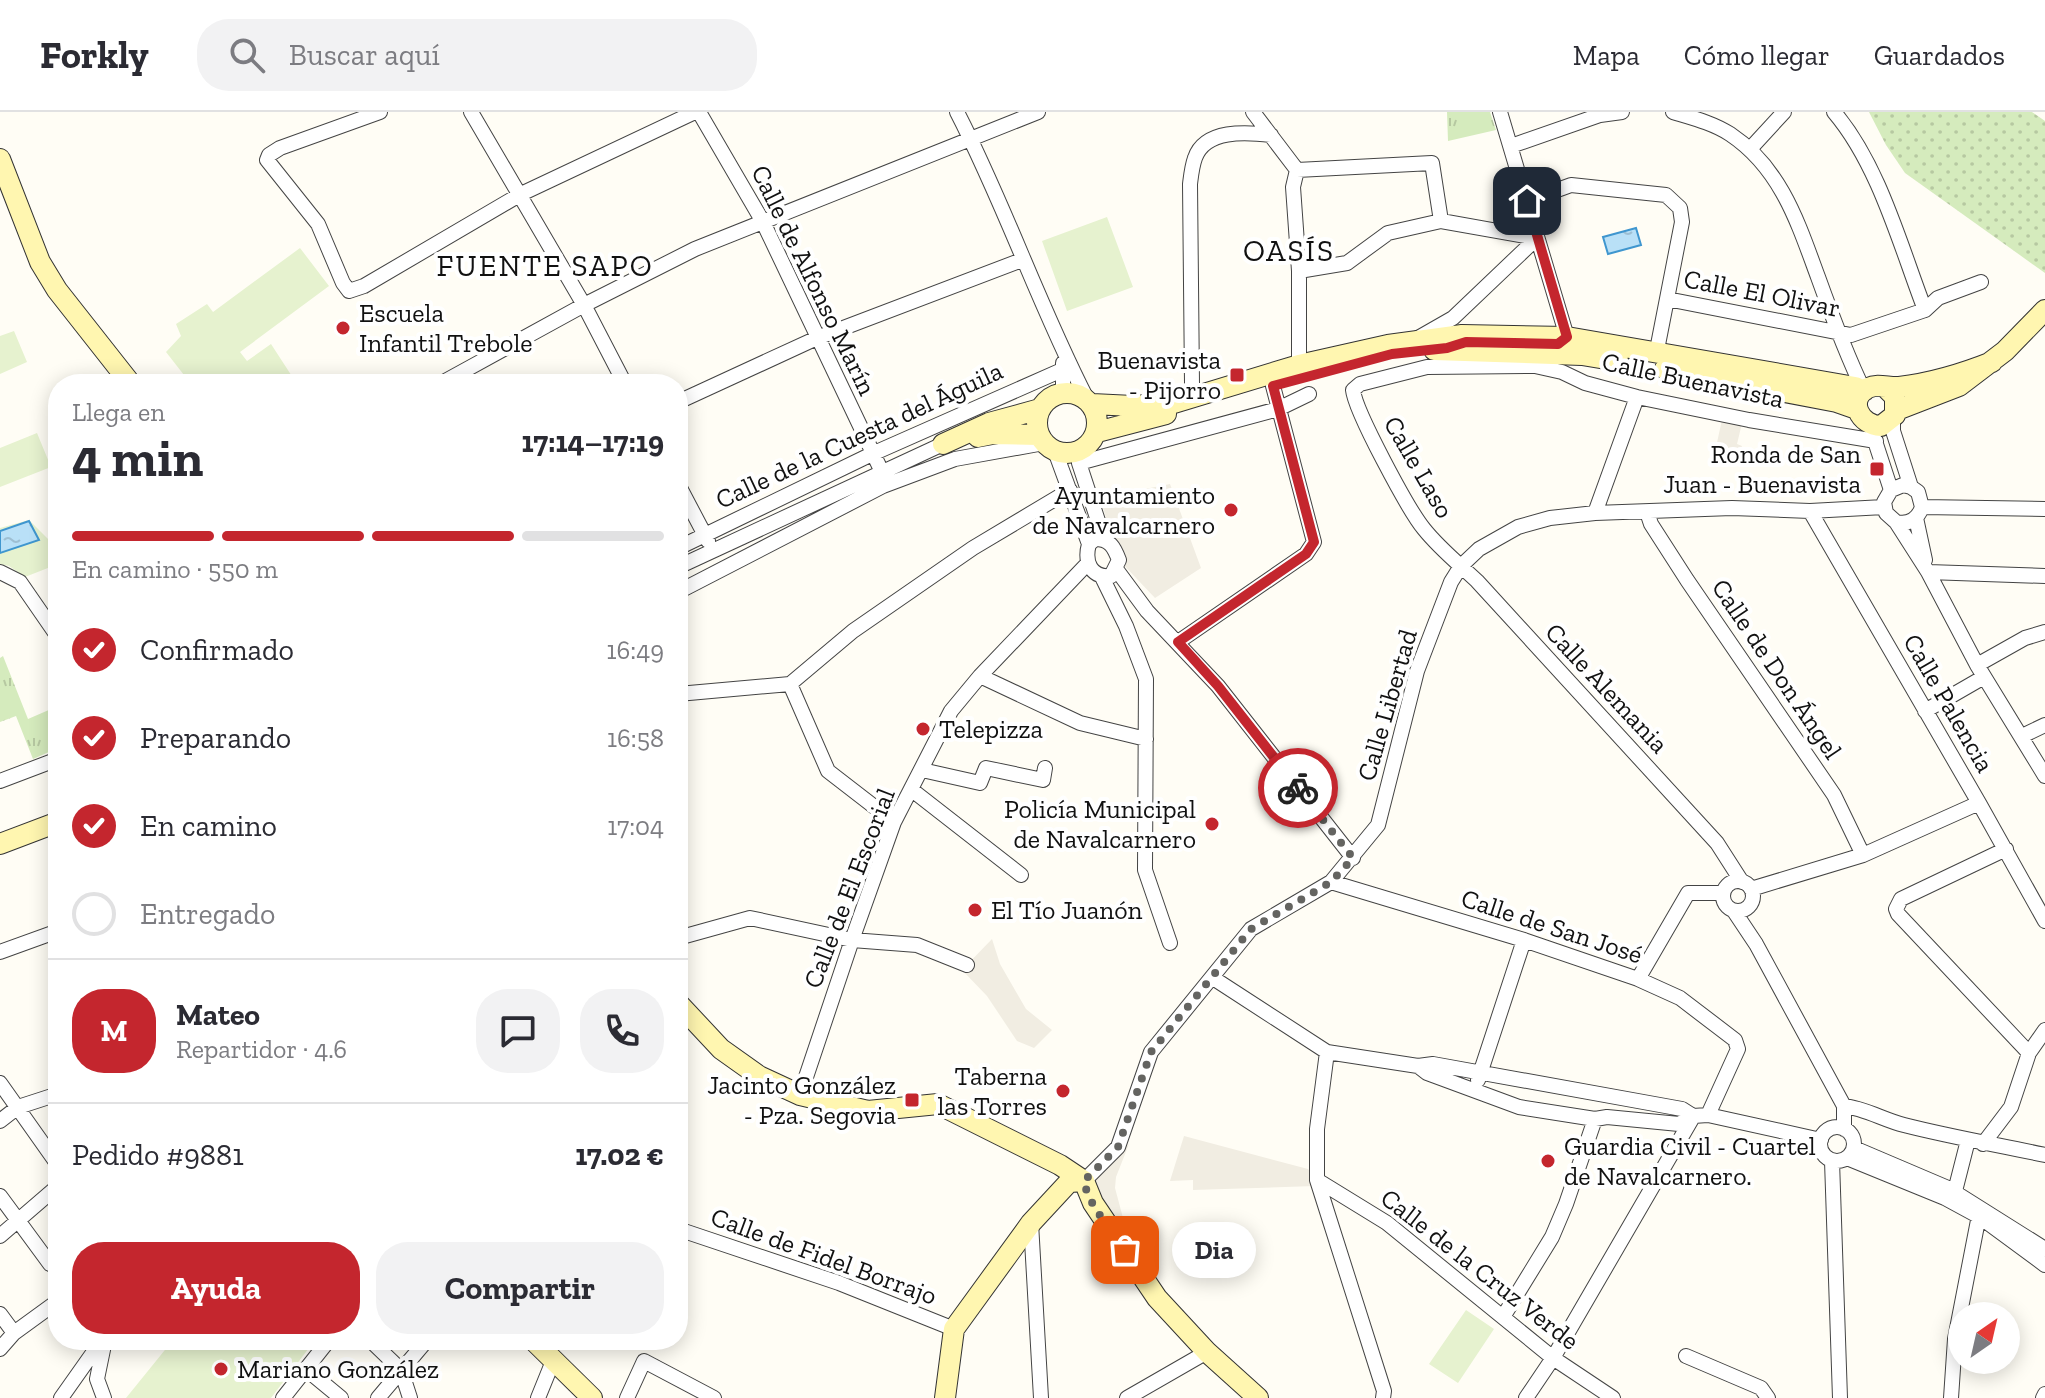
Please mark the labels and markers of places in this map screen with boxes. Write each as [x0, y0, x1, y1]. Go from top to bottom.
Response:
pin [1493, 167, 1561, 235]
place label: Escuela Infantil Trebole [359, 297, 533, 359]
marker: Escuela Infantil Trebole [334, 319, 352, 337]
place label: Buenavista - Pijorro [1097, 344, 1221, 406]
marker: Buenavista - Pijorro [1228, 366, 1246, 384]
place label: Ronda de San Juan - Buenavista [1663, 438, 1861, 500]
marker: Ronda de San Juan - Buenavista [1868, 460, 1886, 478]
place label: Ayuntamiento de Navalcarnero [1032, 479, 1215, 541]
marker: Ayuntamiento de Navalcarnero [1222, 501, 1240, 519]
place label: Telepizza [939, 713, 1044, 745]
marker: Telepizza [914, 720, 932, 738]
place label: Policía Municipal de Navalcarnero [1004, 793, 1196, 855]
marker: Policía Municipal de Navalcarnero [1203, 815, 1221, 833]
place label: El Tío Juanón [991, 894, 1143, 926]
marker: El Tío Juanón [966, 901, 984, 919]
place label: Taberna las Torres [937, 1060, 1047, 1122]
place label: Jacinto González - Pza. Segovia [707, 1069, 896, 1131]
marker: Taberna las Torres [1054, 1082, 1072, 1100]
marker: Jacinto González - Pza. Segovia [903, 1091, 921, 1109]
place label: Guardia Civil - Cuartel de Navalcarnero. [1564, 1130, 1816, 1192]
marker: Guardia Civil - Cuartel de Navalcarnero. [1539, 1152, 1557, 1170]
pin [1091, 1216, 1159, 1284]
callout: Dia [1173, 1222, 1257, 1278]
place label: Mariano González [237, 1353, 439, 1385]
marker: Mariano González [212, 1360, 230, 1378]

